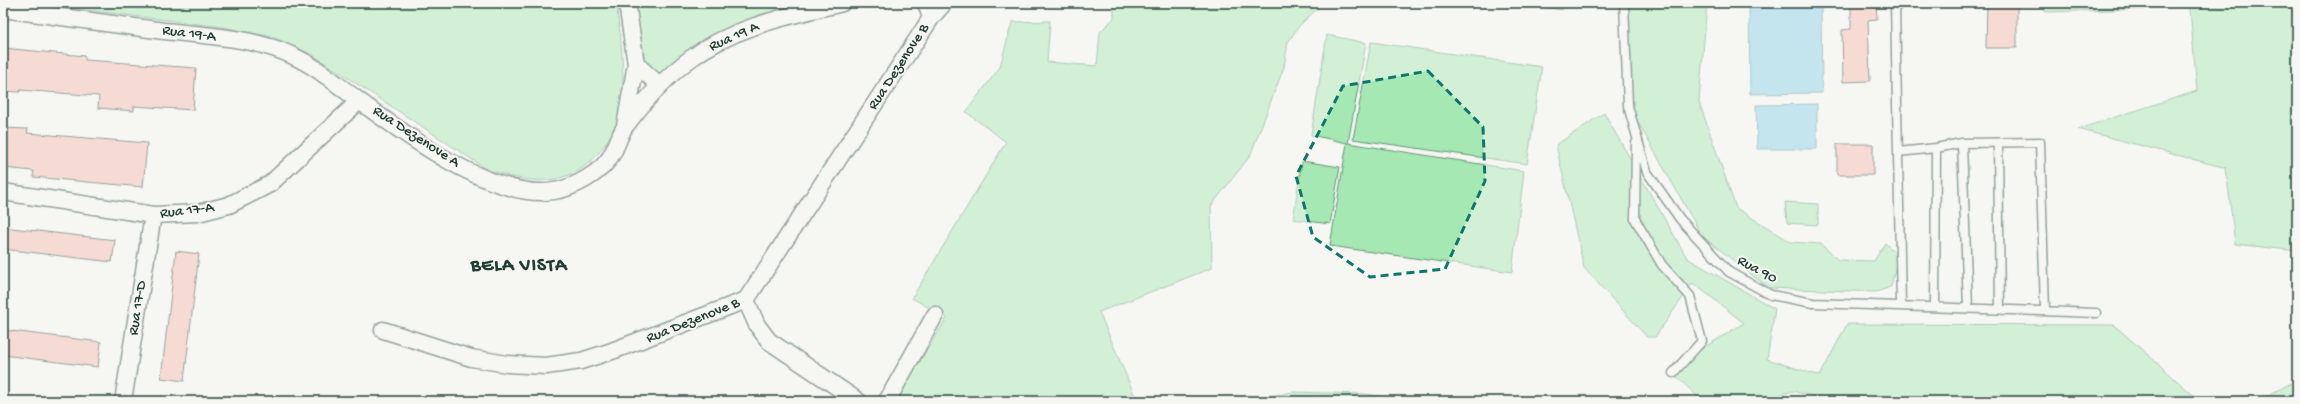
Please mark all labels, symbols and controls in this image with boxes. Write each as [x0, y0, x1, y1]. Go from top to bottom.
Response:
street label: Rua 19 A [706, 18, 763, 56]
street label: Rua Dezenove B [864, 20, 934, 113]
street label: Rua 19-A [161, 22, 218, 46]
street label: Rua Dezenove A [369, 102, 464, 172]
street label: Rua 17-A [159, 199, 216, 223]
street label: Rua 90 [1734, 252, 1781, 288]
district label: BELA VISTA [470, 255, 568, 278]
street label: Rua 17-D [125, 279, 151, 337]
street label: Rua Dezenove B [644, 294, 743, 348]

